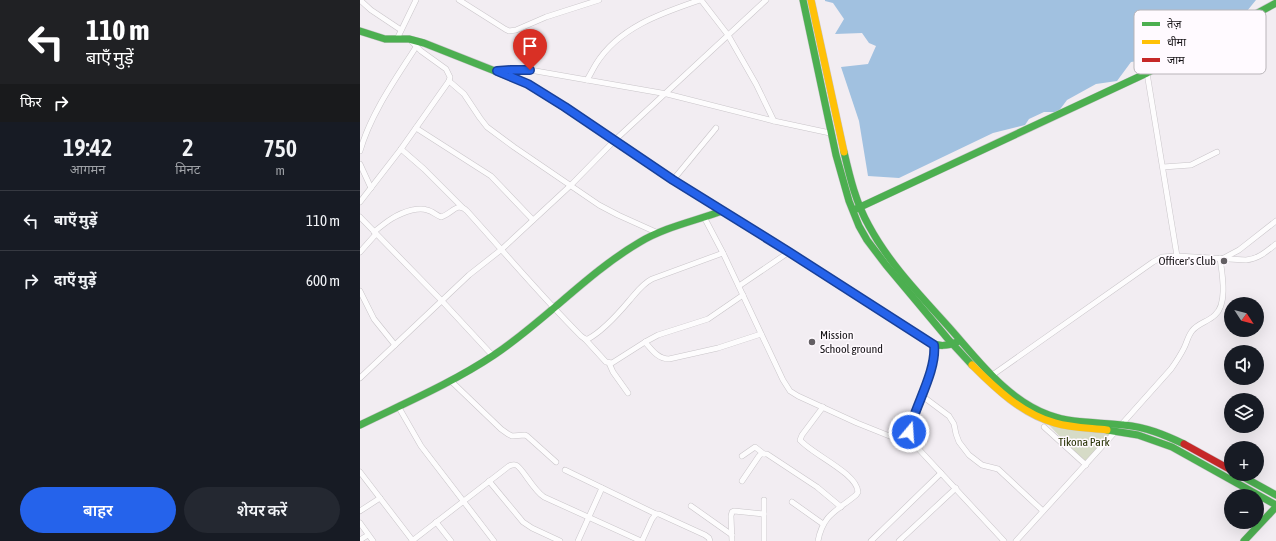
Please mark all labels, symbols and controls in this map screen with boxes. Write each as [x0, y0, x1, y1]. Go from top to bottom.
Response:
legend [1134, 10, 1266, 74]
text: 110 m [86, 14, 149, 46]
icon: left [20, 16, 72, 68]
text: तेज़ [1167, 18, 1182, 30]
pin [513, 29, 547, 70]
icon: arrive [519, 35, 541, 57]
text: धीमा [1167, 36, 1186, 48]
text: बाएँ मुड़ें [86, 47, 134, 68]
text: जाम [1167, 54, 1185, 66]
icon: right [50, 92, 72, 114]
text: फिर [20, 93, 42, 110]
text: 19:42 [63, 134, 112, 161]
text: 2 [182, 134, 193, 161]
text: 750 [263, 135, 297, 162]
text: आगमन [70, 162, 105, 177]
text: मिनट [175, 162, 200, 177]
text: m [275, 163, 285, 178]
icon: left [20, 210, 42, 232]
text: बाएँ मुड़ें [54, 211, 97, 228]
text: 110 m [306, 212, 340, 229]
place label: Officer's Club [1158, 254, 1216, 268]
marker: Officer's Club [1219, 256, 1229, 266]
icon: right [20, 270, 42, 292]
text: दाएँ मुड़ें [54, 271, 96, 288]
text: 600 m [306, 272, 340, 289]
north arrow [1224, 297, 1264, 337]
map controls [1224, 297, 1264, 529]
place label: Mission School ground [820, 328, 883, 356]
marker: Mission School ground [807, 337, 817, 347]
button: sound [1224, 345, 1264, 385]
button: layers [1224, 393, 1264, 433]
position arrow [888, 411, 930, 453]
park label: Tikona Park [1058, 435, 1110, 449]
button: + [1224, 441, 1264, 481]
button: बाहर [20, 487, 176, 533]
button: शेयर करें [184, 487, 340, 533]
button: − [1224, 489, 1264, 529]

